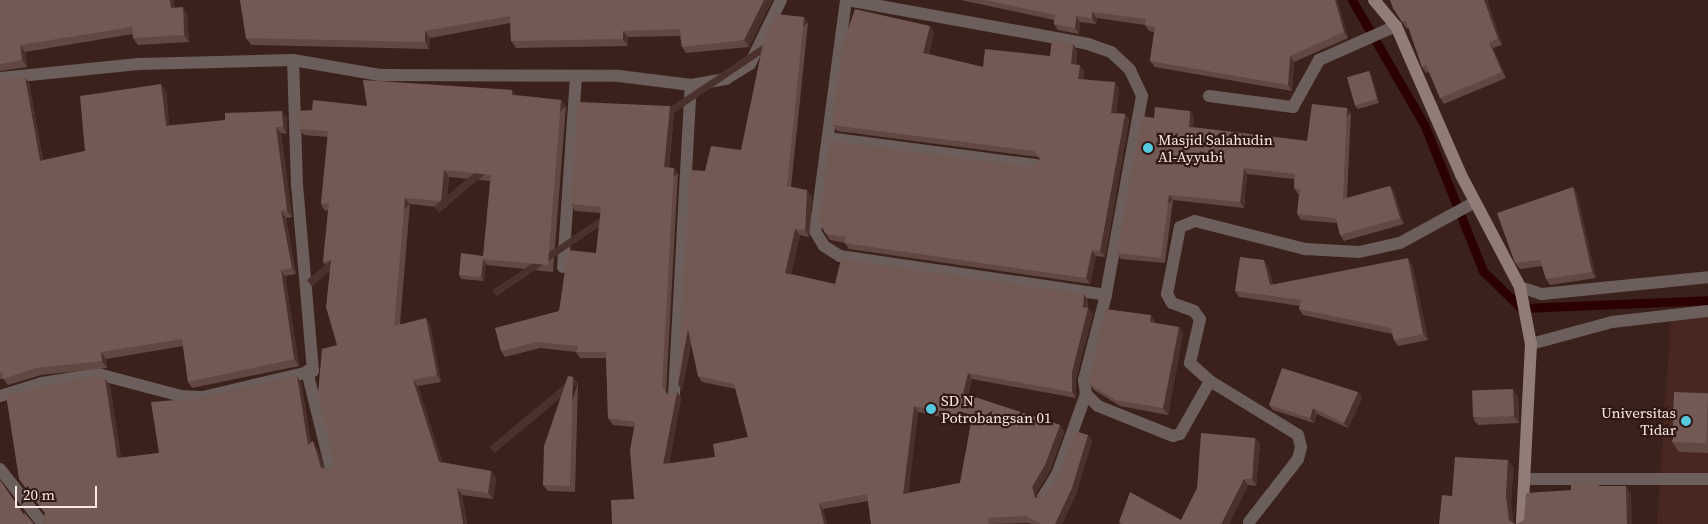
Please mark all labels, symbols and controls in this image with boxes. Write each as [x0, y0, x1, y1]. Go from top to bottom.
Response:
place label: Masjid Salahudin Al-Ayyubi [1158, 130, 1273, 165]
marker: Masjid Salahudin Al-Ayyubi [1142, 142, 1154, 154]
place label: SD N Potrobangsan 01 [941, 391, 1052, 426]
marker: SD N Potrobangsan 01 [925, 403, 937, 415]
place label: Universitas Tidar [1601, 403, 1676, 438]
marker: Universitas Tidar [1680, 415, 1692, 427]
scale bar [18, 476, 100, 508]
text: 20 m [23, 484, 55, 505]

